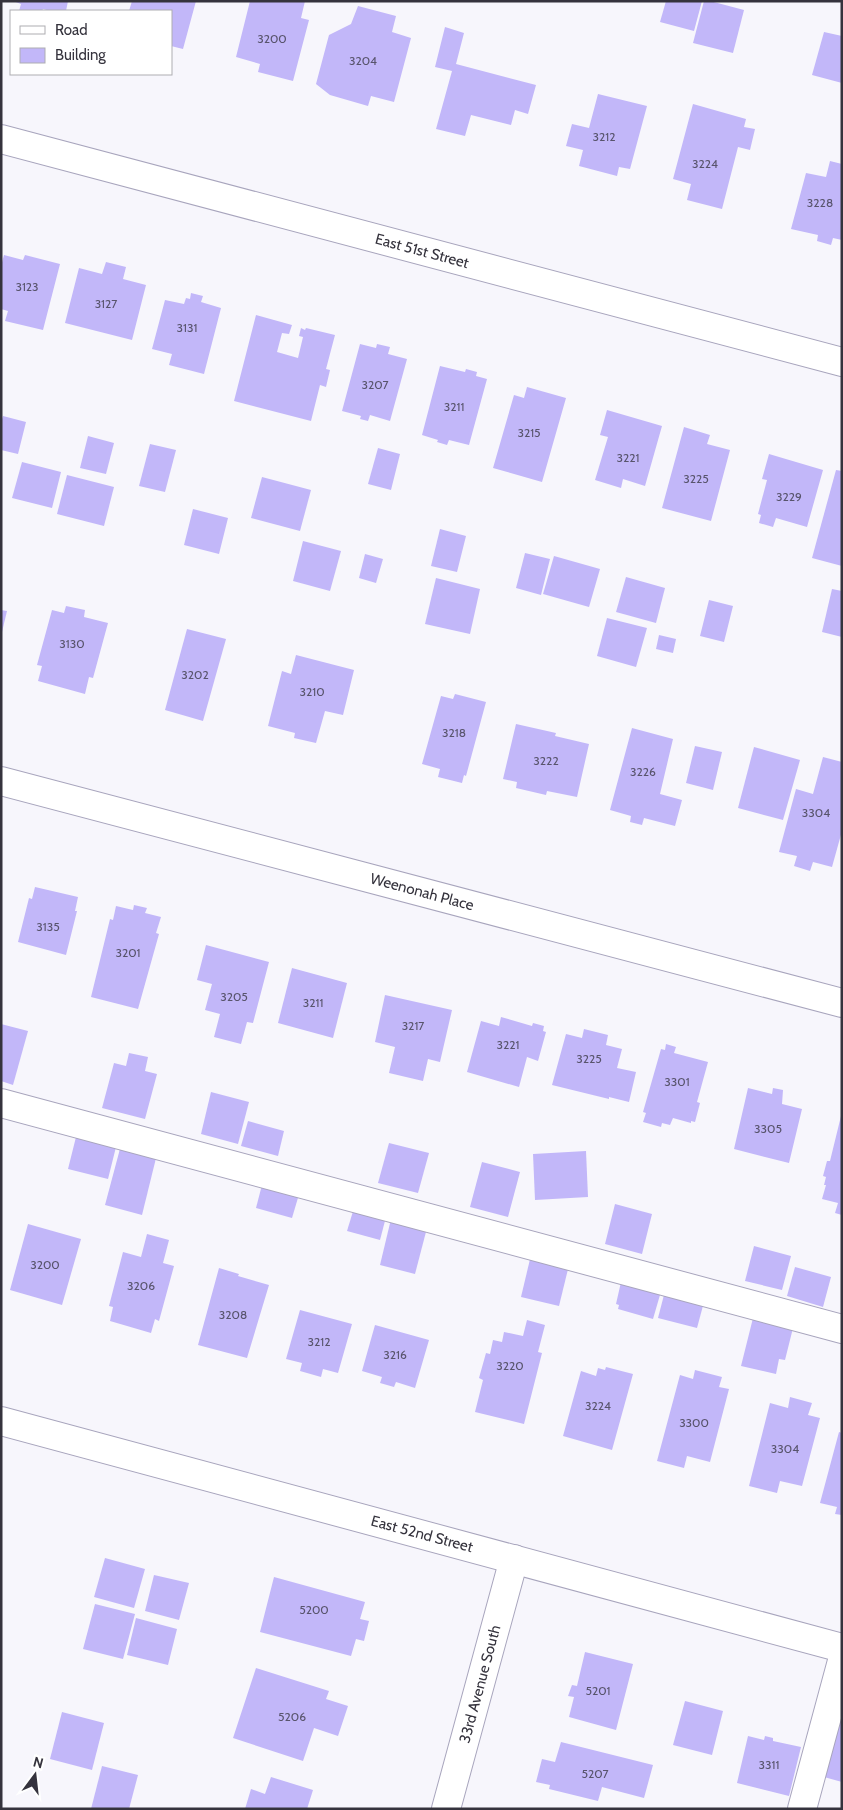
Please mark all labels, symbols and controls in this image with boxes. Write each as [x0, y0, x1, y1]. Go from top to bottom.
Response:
legend [10, 10, 172, 75]
text: Road [55, 21, 88, 39]
house number: 3200 [257, 31, 287, 46]
text: Building [55, 46, 106, 64]
house number: 3204 [349, 53, 377, 68]
house number: 3212 [593, 129, 615, 144]
house number: 3224 [692, 156, 718, 171]
house number: 3228 [807, 195, 833, 210]
street label: East 51st Street [373, 230, 471, 272]
house number: 3123 [15, 279, 39, 294]
house number: 3127 [95, 296, 117, 311]
house number: 3131 [177, 320, 197, 335]
house number: 3207 [361, 377, 389, 392]
house number: 3211 [444, 399, 464, 414]
house number: 3215 [517, 425, 541, 440]
house number: 3221 [617, 450, 639, 465]
house number: 3225 [683, 471, 709, 486]
house number: 3229 [776, 489, 802, 504]
house number: 3130 [59, 636, 85, 651]
house number: 3202 [181, 667, 209, 682]
house number: 3210 [299, 684, 325, 699]
house number: 3218 [442, 725, 466, 740]
house number: 3222 [533, 753, 559, 768]
house number: 3226 [630, 764, 656, 779]
house number: 3304 [802, 805, 830, 820]
street label: Weenonah Place [368, 870, 476, 915]
house number: 3135 [36, 919, 60, 934]
house number: 3201 [115, 945, 141, 960]
house number: 3205 [220, 989, 248, 1004]
house number: 3211 [303, 995, 323, 1010]
house number: 3217 [402, 1018, 424, 1033]
house number: 3221 [497, 1037, 519, 1052]
house number: 3225 [576, 1051, 602, 1066]
house number: 3301 [664, 1074, 690, 1089]
house number: 3305 [754, 1121, 782, 1136]
house number: 3200 [30, 1257, 60, 1272]
house number: 3206 [127, 1278, 155, 1293]
house number: 3208 [219, 1307, 247, 1322]
house number: 3212 [308, 1334, 330, 1349]
house number: 3216 [383, 1347, 407, 1362]
house number: 3220 [496, 1358, 524, 1373]
house number: 3224 [585, 1398, 611, 1413]
house number: 3300 [679, 1415, 709, 1430]
house number: 3304 [771, 1441, 799, 1456]
street label: East 52nd Street [369, 1512, 475, 1556]
house number: 5200 [299, 1602, 329, 1617]
street label: 33rd Avenue South [456, 1623, 504, 1745]
house number: 5201 [585, 1683, 611, 1698]
house number: 5206 [278, 1709, 306, 1724]
north arrow [10, 1750, 60, 1800]
text: N [31, 1752, 45, 1772]
house number: 3311 [759, 1757, 779, 1772]
house number: 5207 [581, 1766, 609, 1781]

